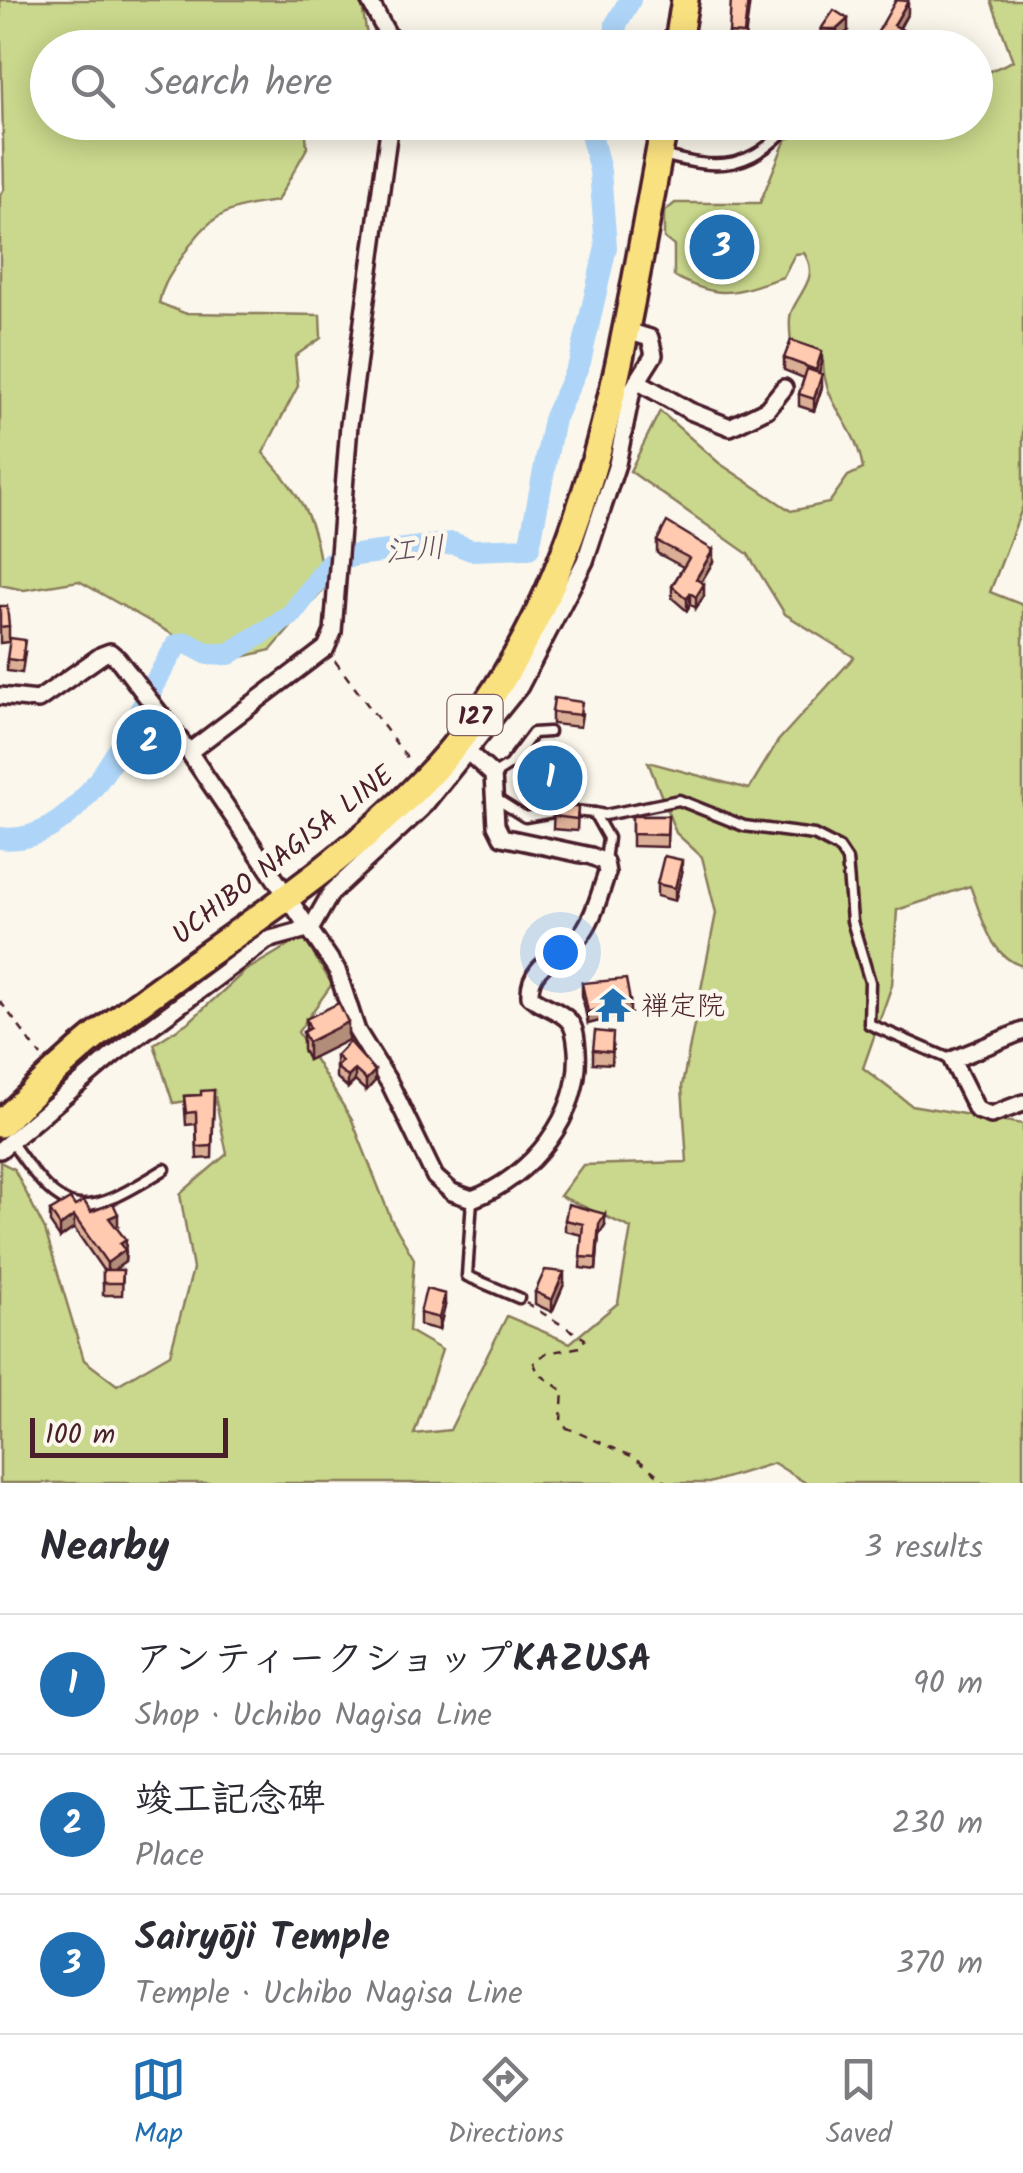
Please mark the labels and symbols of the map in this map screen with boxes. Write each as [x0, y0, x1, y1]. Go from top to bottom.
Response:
pin: 3 [690, 210, 754, 284]
water label: 江川 [383, 524, 447, 578]
road number: 127 [448, 695, 502, 735]
pin: 2 [116, 704, 182, 780]
pin: 1 [518, 740, 582, 816]
street label: UCHIBO NAGISA LINE [163, 754, 405, 957]
your location [535, 927, 586, 978]
place label: 禅定院 [641, 985, 725, 1030]
temple icon: 禅定院 [594, 986, 632, 1024]
scale bar [30, 1413, 228, 1458]

